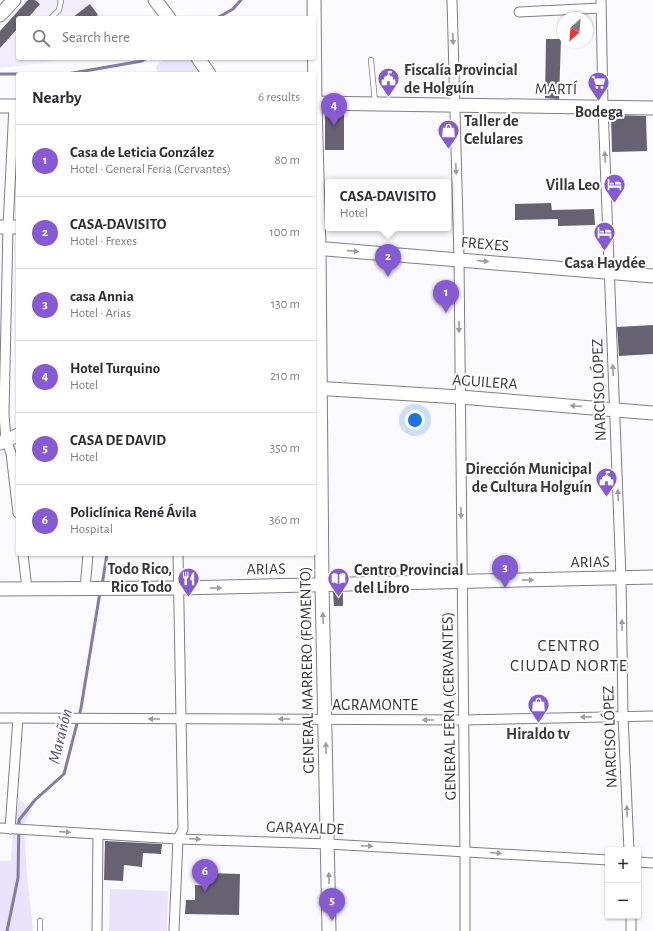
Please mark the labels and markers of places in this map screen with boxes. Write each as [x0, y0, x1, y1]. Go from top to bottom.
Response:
place label: Fiscalía Provincial de Holguín [404, 62, 518, 96]
public building icon: Fiscalía Provincial de Holguín [376, 66, 402, 99]
supermarket icon: Bodega [586, 69, 612, 102]
pin: 4 [321, 93, 347, 126]
place label: Bodega [575, 104, 623, 120]
place label: Taller de Celulares [464, 113, 523, 147]
shop icon: Taller de Celulares [436, 117, 462, 150]
hotel icon: Villa Leo [602, 172, 628, 205]
place label: Villa Leo [546, 177, 600, 193]
hotel icon: Casa Haydée [592, 220, 618, 253]
pin: 2 [375, 244, 401, 277]
place label: Casa Haydée [564, 255, 646, 272]
pin: 1 [433, 280, 459, 313]
place label: Dirección Municipal de Cultura Holguín [465, 461, 592, 495]
public building icon: Dirección Municipal de Cultura Holguín [594, 465, 620, 498]
pin: 3 [492, 555, 518, 588]
place label: Todo Rico, Rico Todo [108, 561, 172, 595]
place label: Centro Provincial del Libro [354, 562, 463, 596]
restaurant icon: Todo Rico, Rico Todo [175, 565, 201, 598]
library icon: Centro Provincial del Libro [325, 566, 351, 599]
shop icon: Hiraldo tv [525, 691, 551, 724]
place label: Hiraldo tv [506, 726, 571, 742]
pin: 6 [192, 859, 218, 892]
pin: 5 [319, 888, 345, 921]

